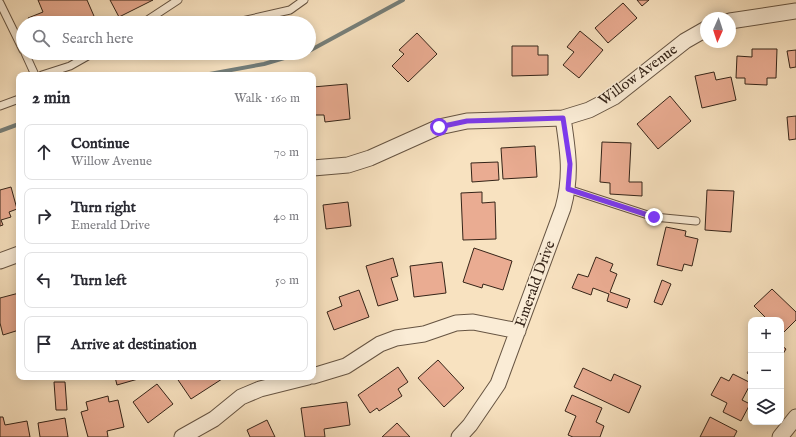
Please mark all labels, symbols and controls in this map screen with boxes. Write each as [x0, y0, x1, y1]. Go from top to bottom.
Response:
north arrow [700, 12, 736, 48]
search box [16, 16, 316, 60]
icon: search [30, 27, 52, 49]
text: Search here [62, 29, 133, 48]
street label: Willow Avenue [595, 40, 681, 110]
text: 2 min [32, 88, 70, 109]
text: Walk · 160 m [234, 90, 300, 107]
route start [430, 118, 448, 136]
text: Continue [71, 134, 129, 153]
icon: ahead [33, 141, 55, 163]
text: 70 m [274, 144, 299, 161]
text: Willow Avenue [71, 153, 152, 170]
text: Turn right [71, 198, 136, 217]
icon: right [33, 205, 55, 227]
text: 40 m [273, 208, 299, 225]
route end [645, 208, 663, 226]
text: Emerald Drive [71, 217, 150, 234]
street label: Emerald Drive [511, 238, 560, 330]
icon: left [33, 269, 55, 291]
text: Turn left [71, 271, 127, 290]
text: 50 m [275, 272, 299, 289]
map controls [748, 317, 784, 425]
button: + [748, 317, 784, 353]
icon: arrive [33, 333, 55, 355]
text: Arrive at destination [71, 335, 197, 354]
button: − [748, 353, 784, 389]
button: layers [748, 389, 784, 425]

